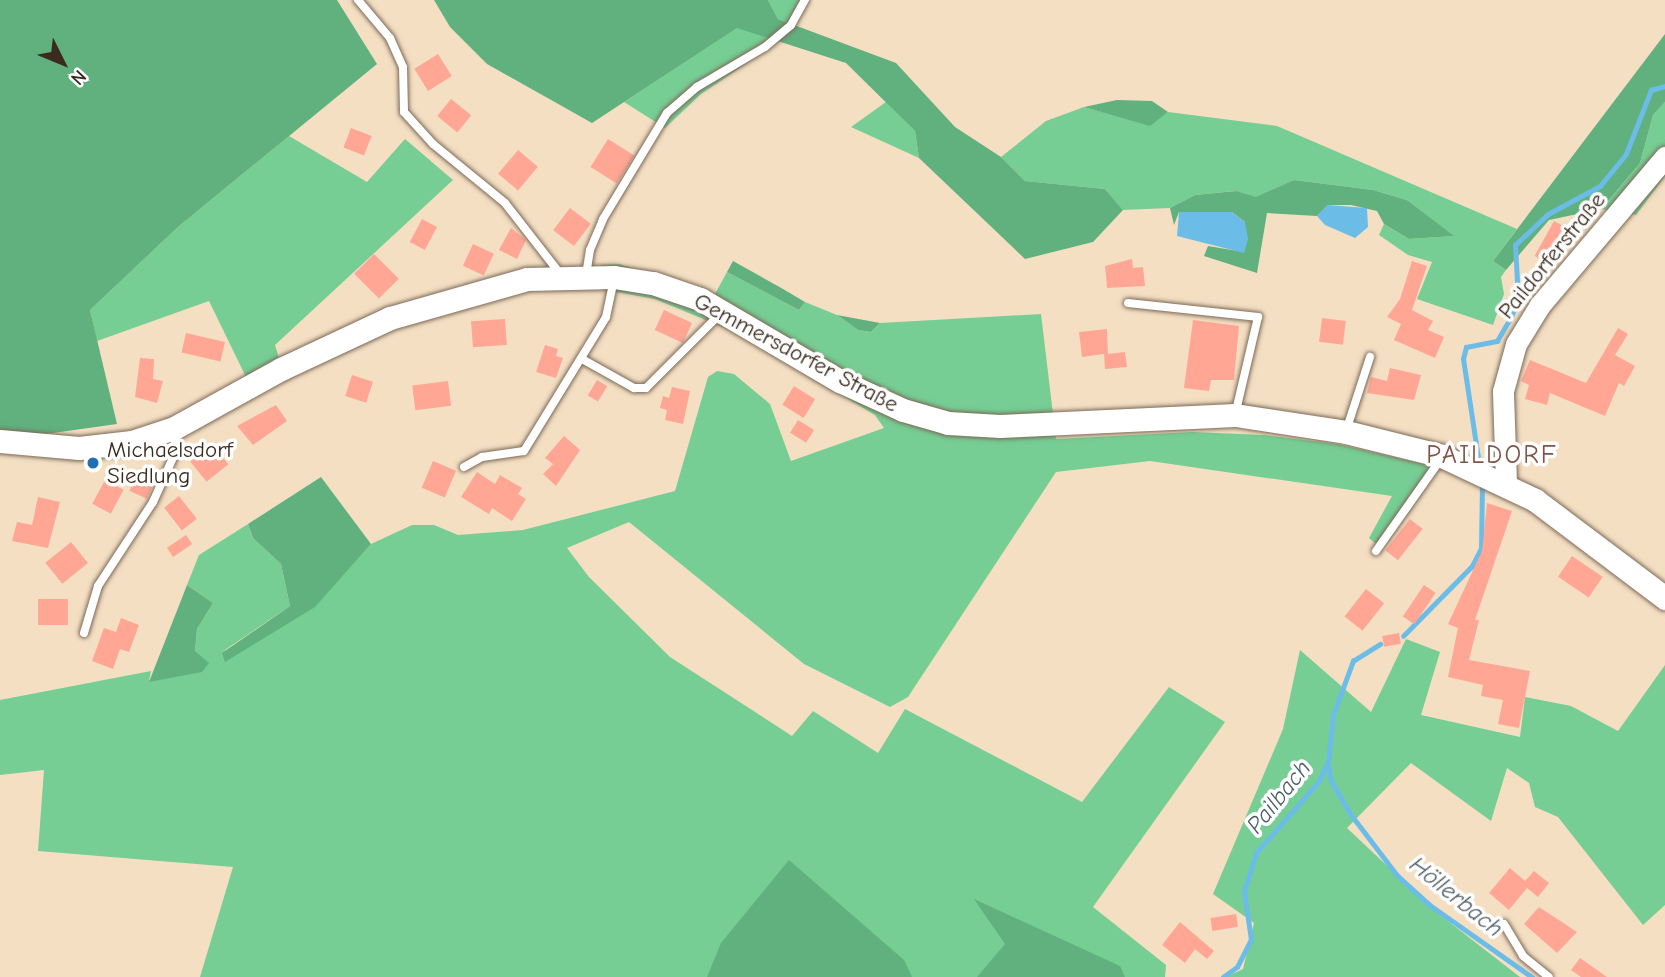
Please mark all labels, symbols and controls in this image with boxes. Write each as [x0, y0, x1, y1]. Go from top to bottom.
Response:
north arrow [28, 28, 98, 98]
text: N [66, 65, 91, 89]
street label: Paildorferstraße [1493, 187, 1611, 325]
street label: Gemmersdorfer Straße [689, 287, 903, 419]
place label: Michaelsdorf Siedlung [107, 436, 233, 490]
district label: PAILDORF [1427, 440, 1557, 472]
marker: Michaelsdorf Siedlung [85, 455, 101, 471]
water label: Pailbach [1241, 754, 1317, 840]
water label: Höllerbach [1403, 851, 1509, 943]

